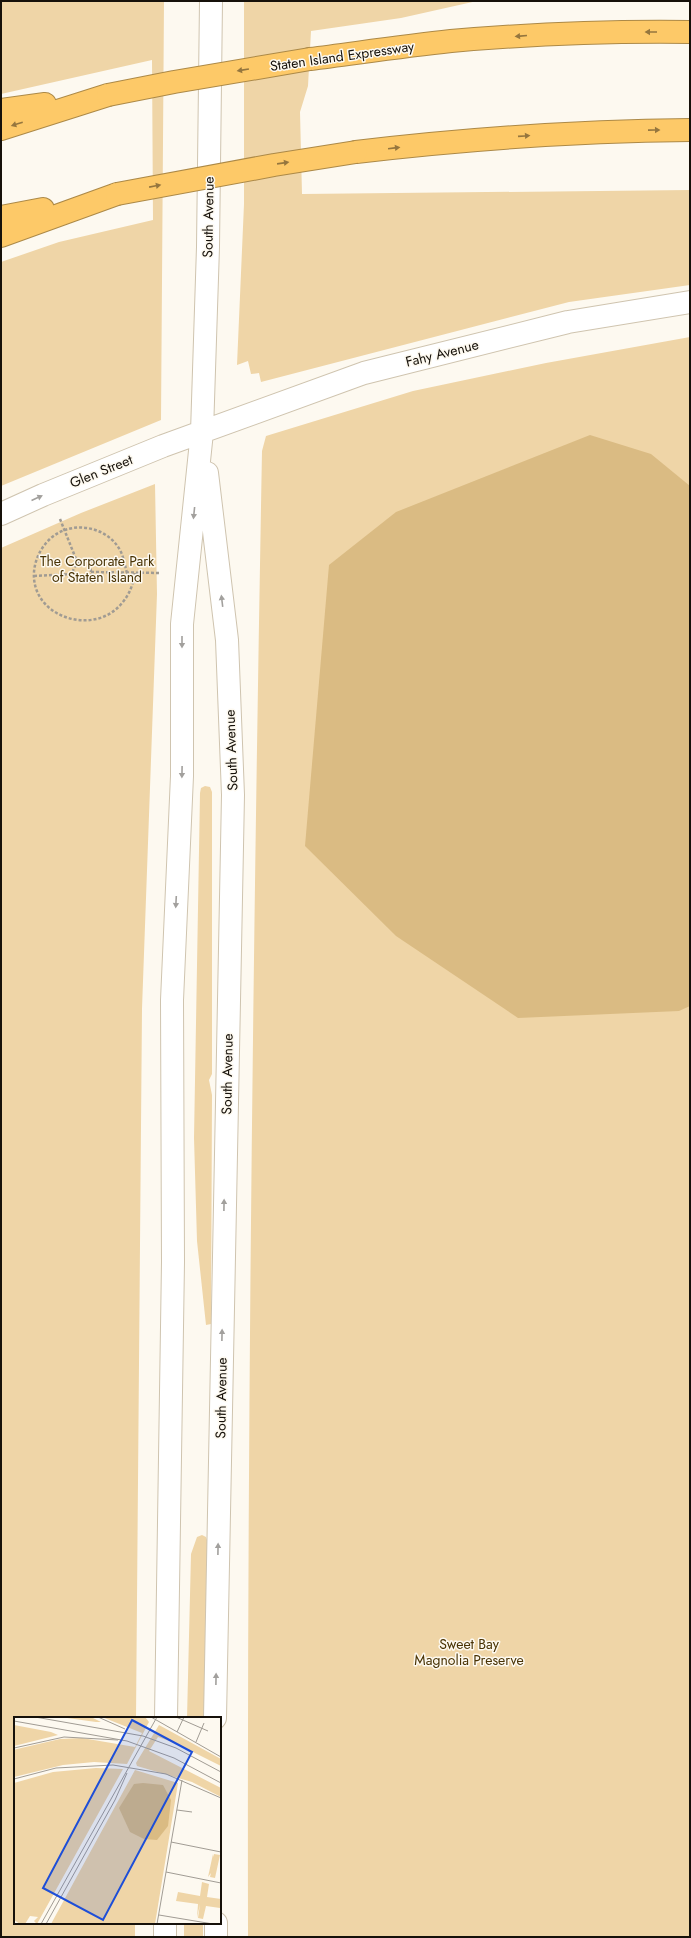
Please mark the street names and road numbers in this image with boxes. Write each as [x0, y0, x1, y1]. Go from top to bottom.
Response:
street label: Staten Island Expressway [269, 36, 416, 76]
street label: South Avenue [197, 176, 219, 258]
street label: Fahy Avenue [403, 334, 481, 372]
street label: Glen Street [67, 449, 136, 493]
street label: South Avenue [220, 709, 242, 791]
street label: South Avenue [216, 1033, 238, 1115]
street label: South Avenue [210, 1357, 232, 1439]

